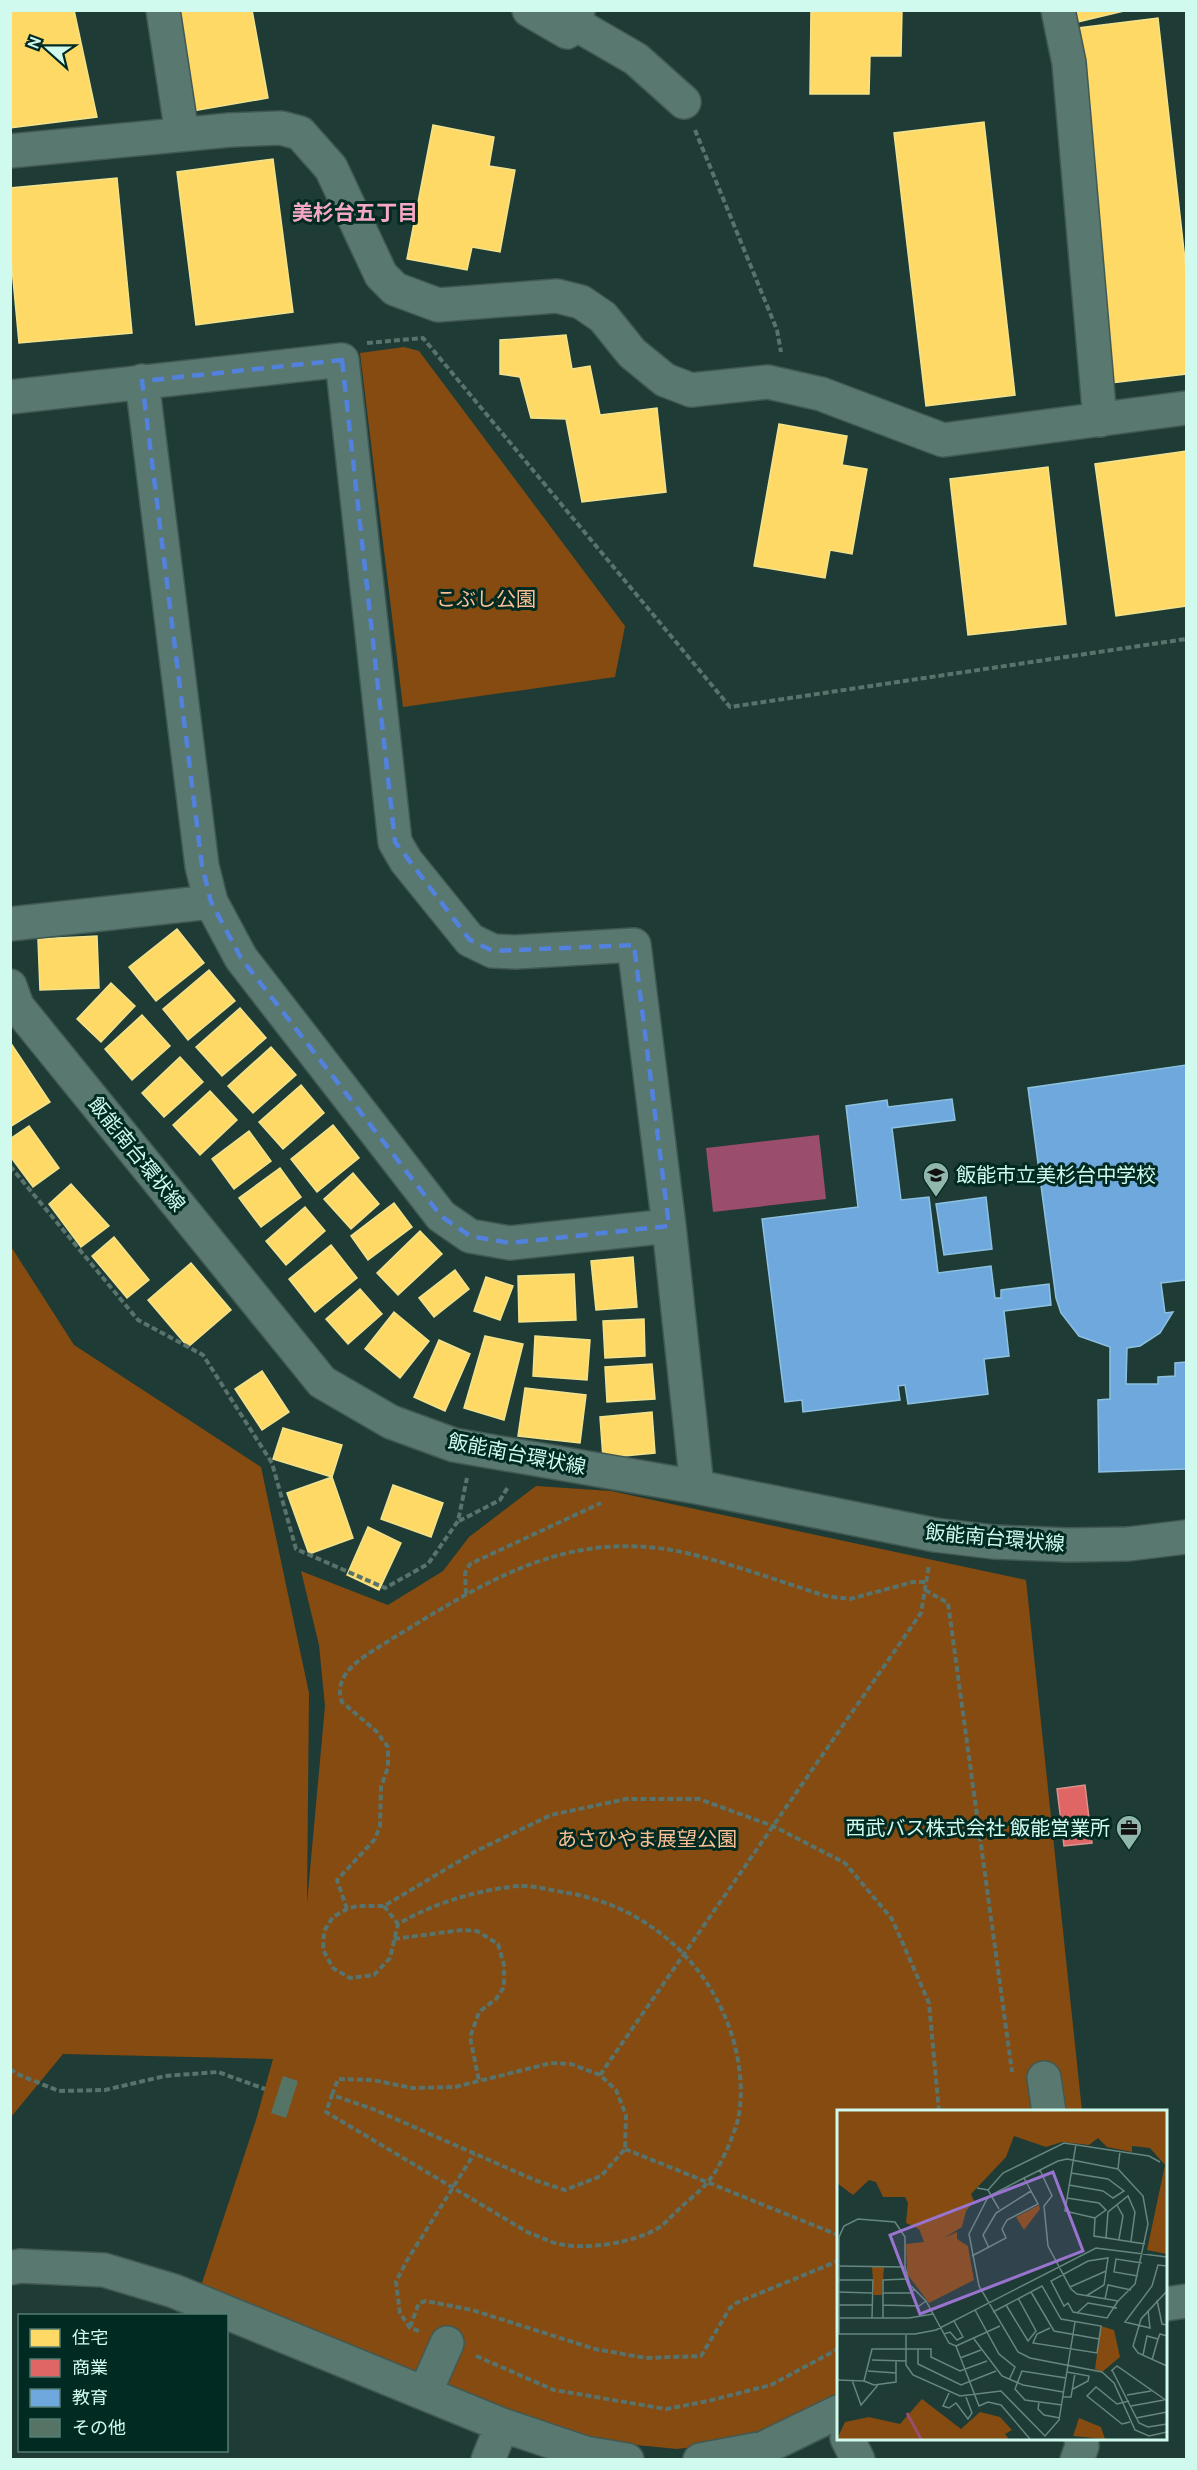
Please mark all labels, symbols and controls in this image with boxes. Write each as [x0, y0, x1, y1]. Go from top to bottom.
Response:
north arrow [18, 18, 78, 78]
text: N [24, 34, 45, 51]
district label: 美杉台五丁目 [292, 200, 418, 225]
park label: こぶし公園 [436, 587, 536, 611]
street label: 飯能南台環状線 [84, 1092, 190, 1216]
school or university icon: 飯能市立美杉台中学校 [921, 1160, 951, 1198]
place label: 飯能市立美杉台中学校 [956, 1163, 1156, 1187]
street label: 飯能南台環状線 [446, 1429, 588, 1479]
street label: 飯能南台環状線 [924, 1520, 1066, 1556]
office icon: 西武バス株式会社 飯能営業所 [1114, 1813, 1144, 1851]
place label: 西武バス株式会社 飯能営業所 [846, 1816, 1110, 1840]
park label: あさひやま展望公園 [557, 1827, 737, 1851]
inset map [837, 2110, 1167, 2440]
legend [18, 2314, 228, 2452]
text: 住宅 [72, 2327, 108, 2349]
text: 商業 [72, 2357, 108, 2379]
text: 教育 [72, 2387, 108, 2409]
text: その他 [72, 2417, 126, 2439]

